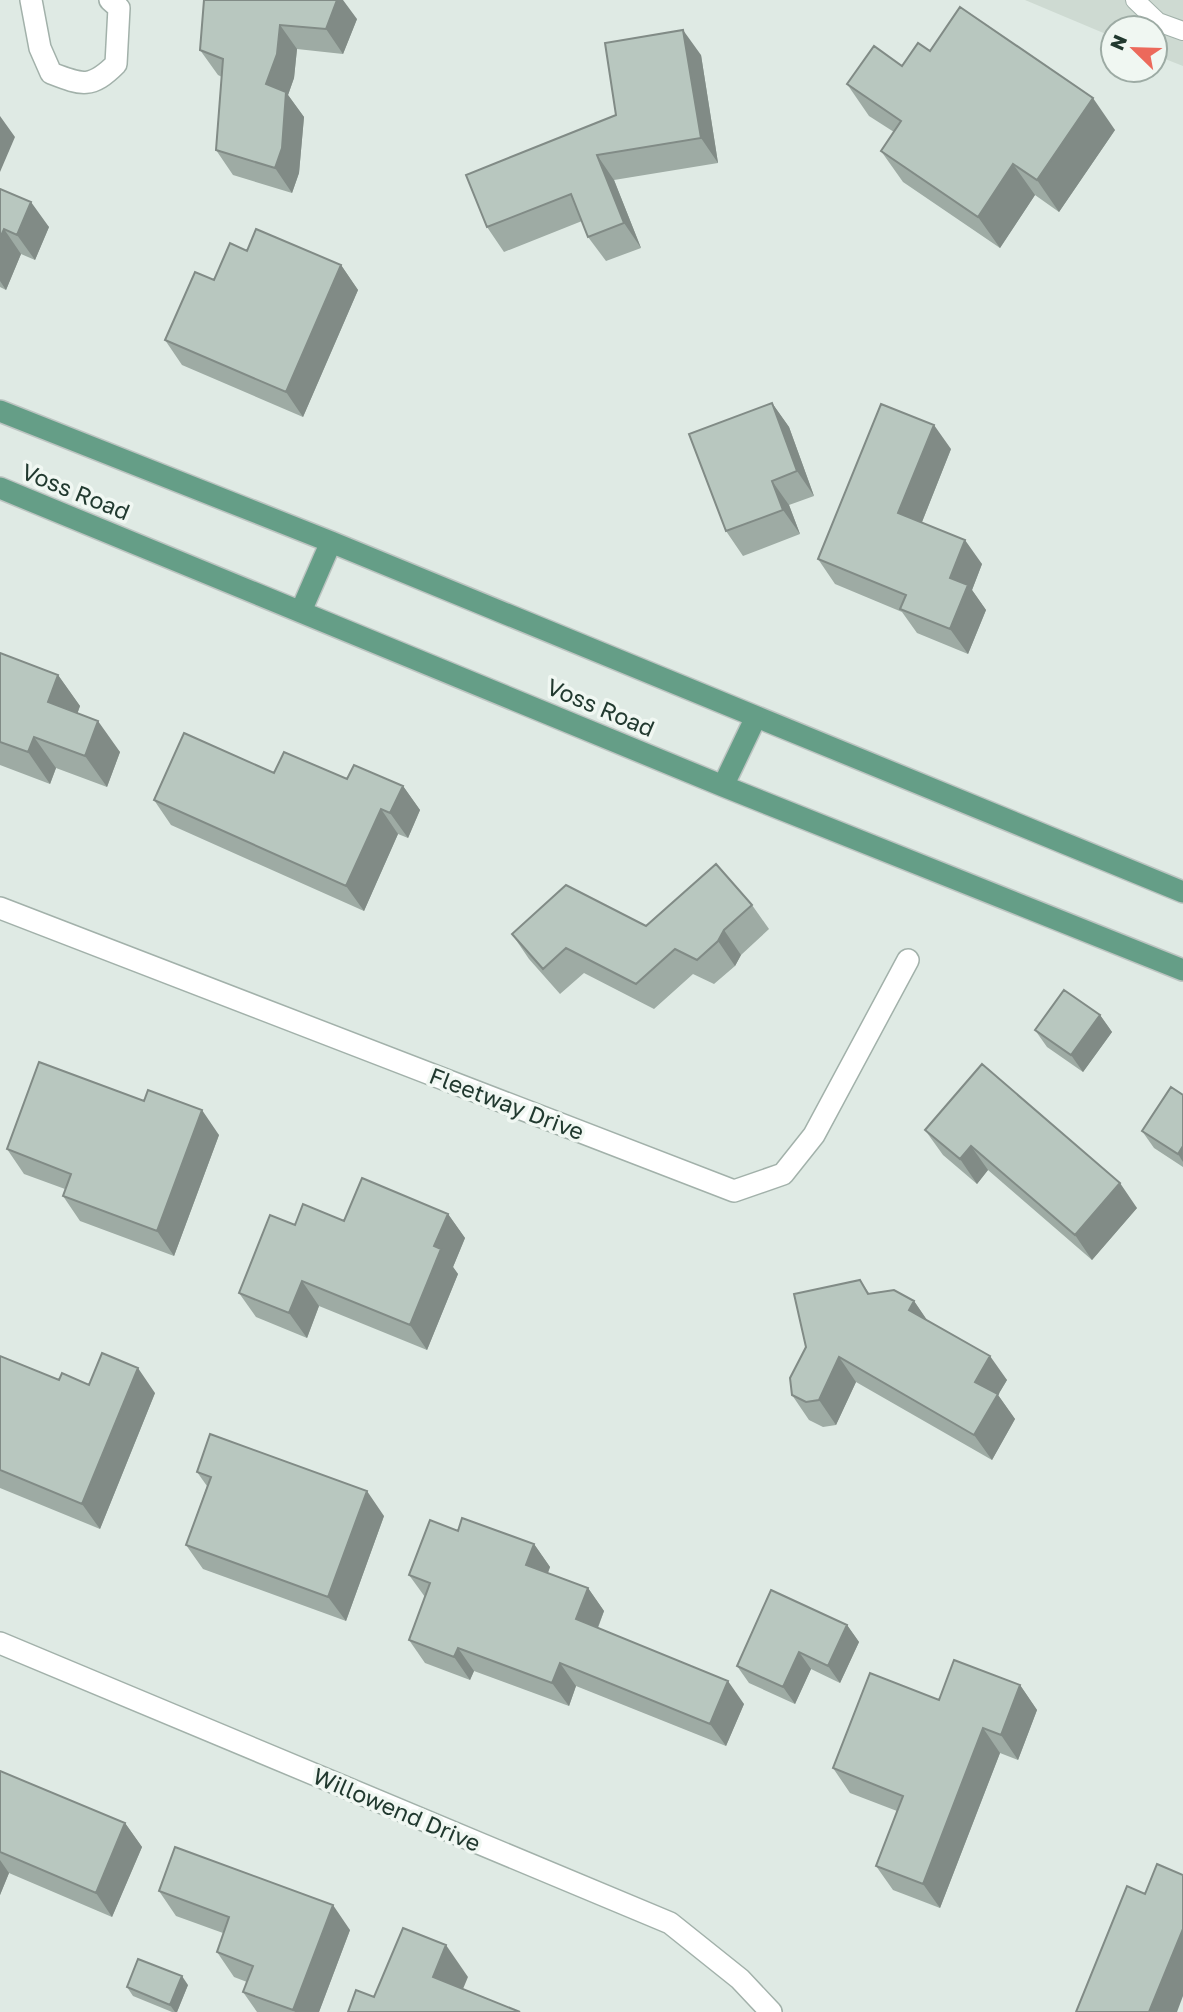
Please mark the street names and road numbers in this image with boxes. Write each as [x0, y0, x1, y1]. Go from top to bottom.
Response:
street label: Voss Road [18, 457, 134, 525]
street label: Voss Road [543, 672, 659, 742]
street label: Fleetway Drive [426, 1061, 588, 1145]
street label: Willowend Drive [309, 1761, 485, 1857]

